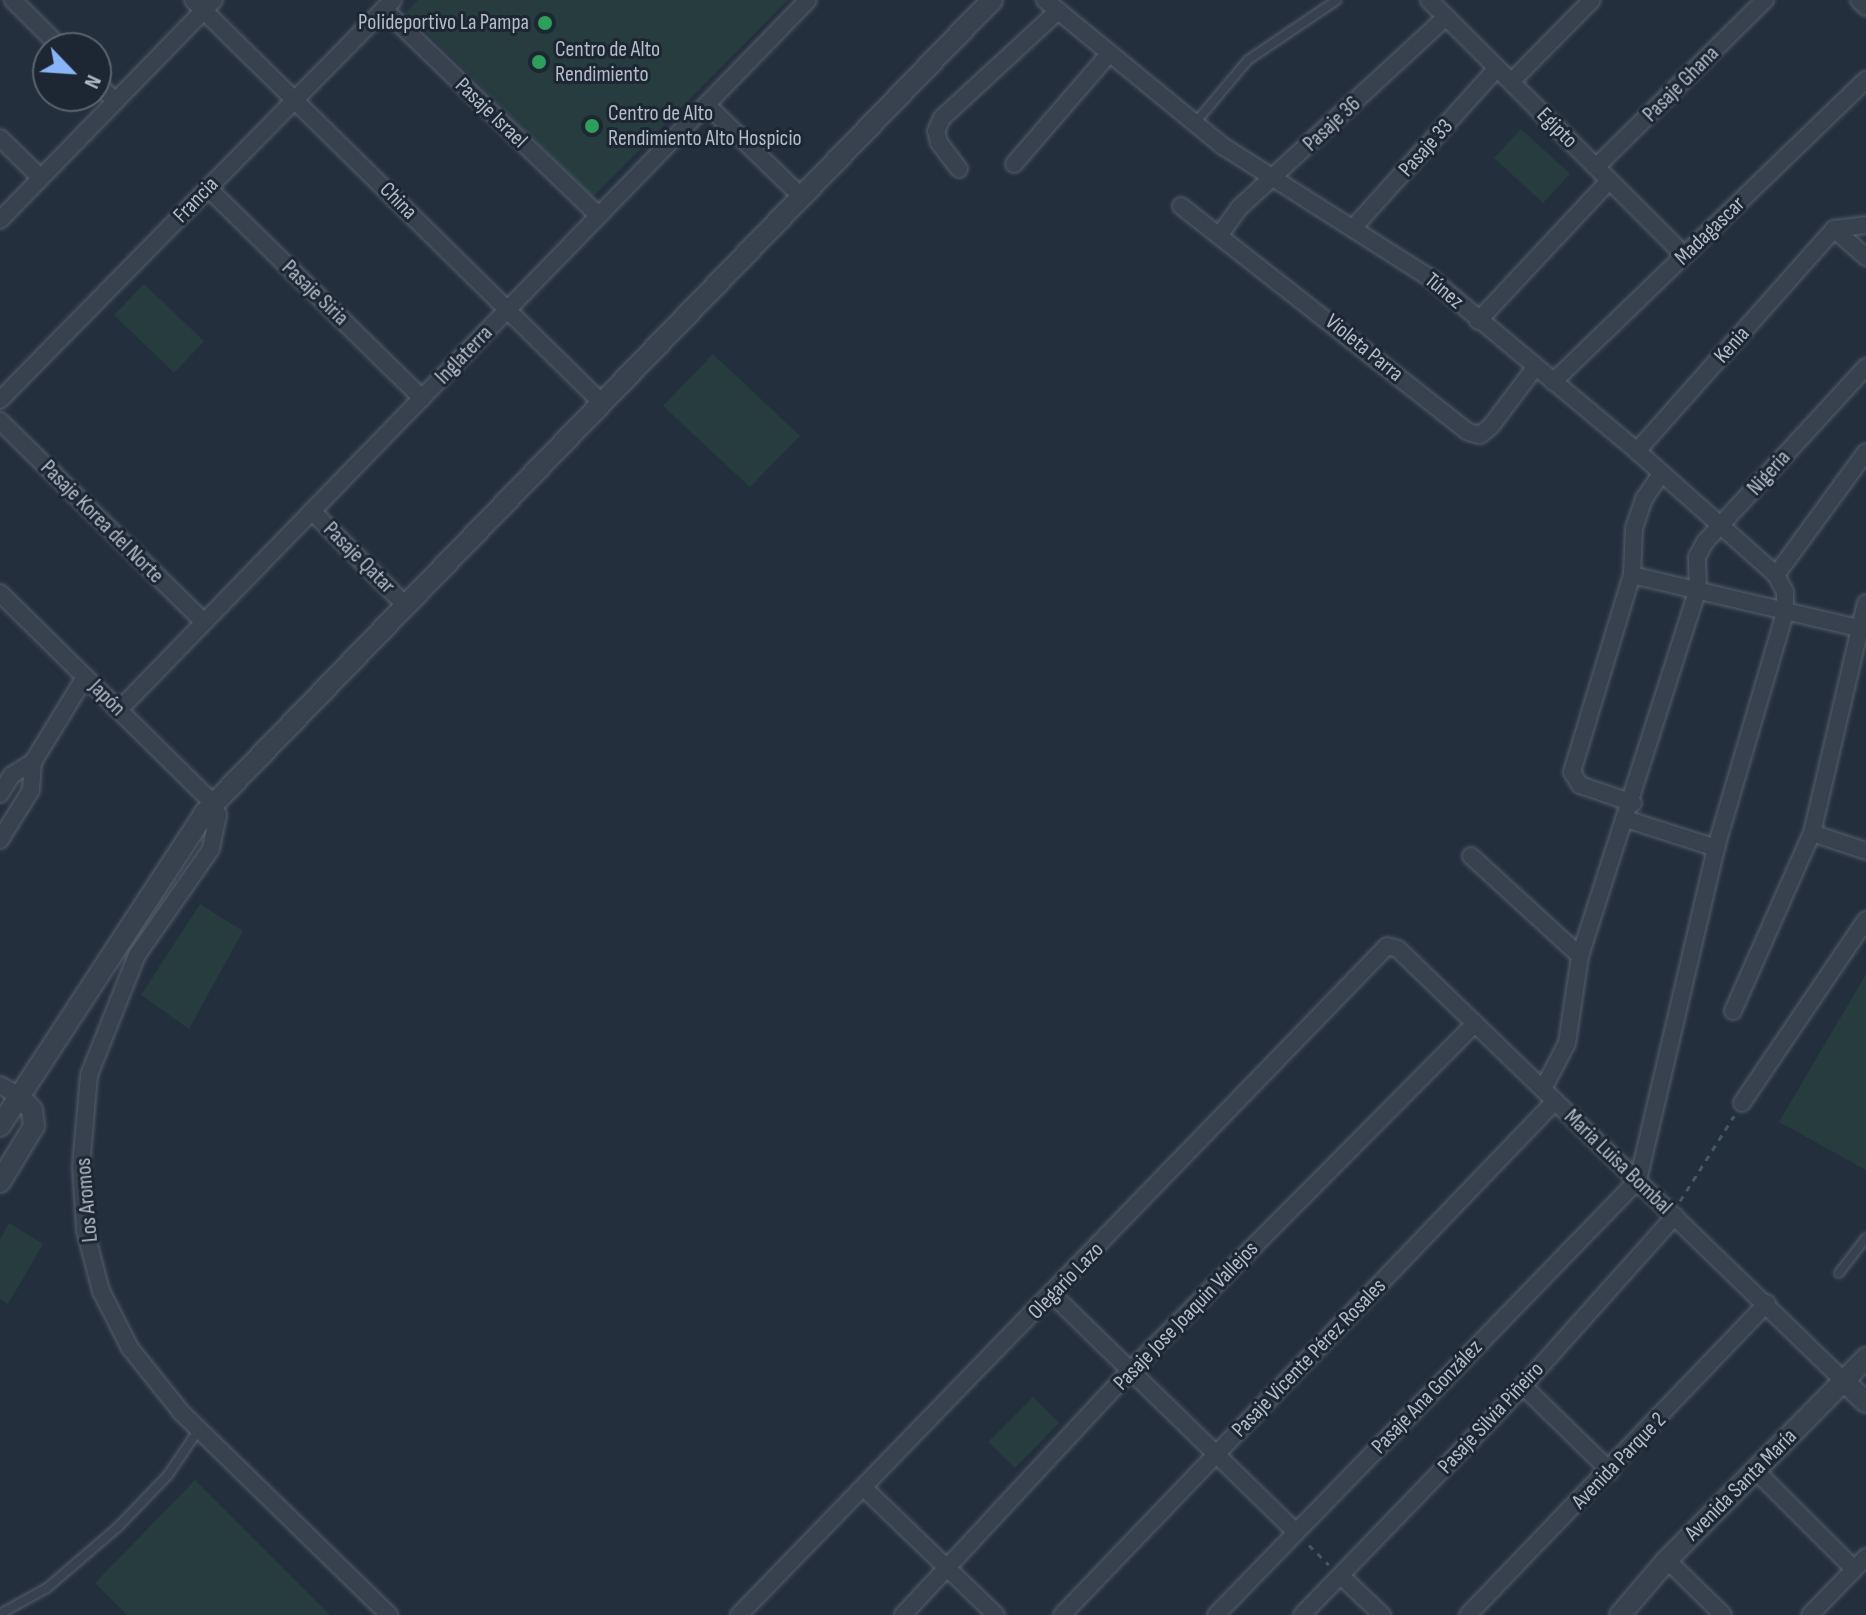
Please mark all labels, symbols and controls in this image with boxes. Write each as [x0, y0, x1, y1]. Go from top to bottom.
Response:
place label: Polideportivo La Pampa [358, 10, 529, 36]
marker: Polideportivo La Pampa [536, 14, 554, 32]
north arrow [32, 32, 112, 112]
place label: Centro de Alto Rendimiento [555, 36, 660, 88]
street label: Pasaje Ghana [1637, 40, 1725, 128]
marker: Centro de Alto Rendimiento [530, 53, 548, 71]
text: N [78, 70, 107, 93]
street label: Pasaje Israel [450, 72, 532, 154]
street label: Pasaje 36 [1298, 91, 1366, 157]
place label: Centro de Alto Rendimiento Alto Hospicio [608, 100, 802, 152]
street label: Egipto [1531, 102, 1583, 154]
street label: Pasaje 33 [1393, 114, 1459, 182]
marker: Centro de Alto Rendimiento Alto Hospicio [583, 117, 601, 135]
street label: Francia [168, 172, 224, 228]
street label: China [374, 177, 422, 225]
street label: Madagascar [1669, 191, 1751, 271]
street label: Pasaje Siria [276, 255, 354, 331]
street label: Túnez [1419, 267, 1469, 315]
street label: Violeta Parra [1320, 309, 1408, 387]
street label: Inglaterra [430, 320, 498, 390]
street label: Kenia [1709, 321, 1755, 369]
street label: Nigeria [1742, 445, 1796, 501]
street label: Pasaje Korea del Norte [35, 455, 169, 589]
street label: Pasaje Qatar [318, 517, 400, 599]
street label: Japón [83, 674, 131, 722]
street label: Maria Luisa Bombal [1559, 1104, 1677, 1220]
street label: Los Aromos [70, 1157, 104, 1243]
street label: Pasaje Jose Joaquin Vallejos [1108, 1236, 1264, 1396]
street label: Olegario Lazo [1023, 1237, 1109, 1325]
street label: Pasaje Vicente Pérez Rosales [1226, 1273, 1392, 1443]
street label: Pasaje Ana González [1366, 1335, 1488, 1459]
street label: Pasaje Silvia Piñeiro [1433, 1357, 1549, 1479]
street label: Avenida Parque 2 [1566, 1407, 1672, 1515]
street label: Avenida Santa María [1680, 1424, 1802, 1546]

